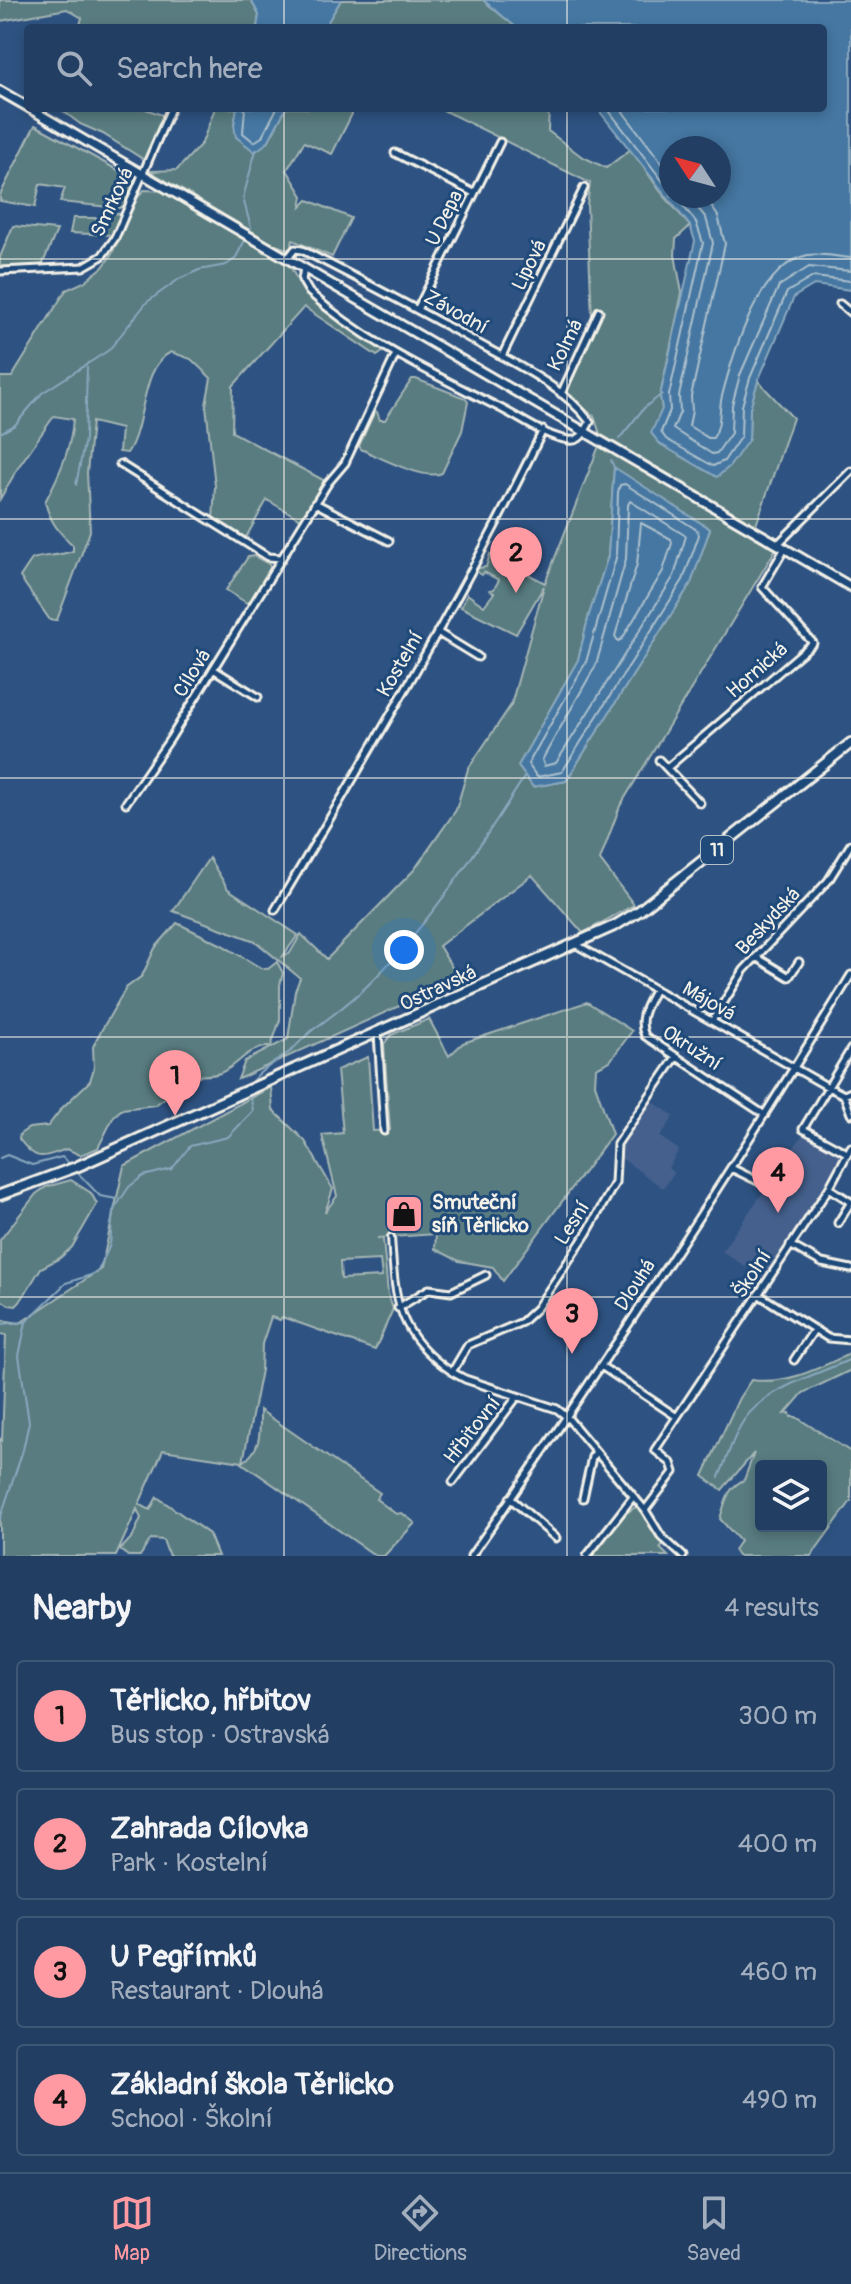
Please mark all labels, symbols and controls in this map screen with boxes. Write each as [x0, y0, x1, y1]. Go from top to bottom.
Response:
search box [24, 24, 827, 112]
icon: search [52, 46, 96, 90]
text: Search here [116, 50, 263, 87]
north arrow [659, 136, 731, 208]
street label: Smrková [85, 163, 139, 241]
street label: U Depa [420, 186, 468, 250]
street label: Lipová [506, 236, 552, 294]
street label: Závodní [420, 284, 492, 340]
street label: Kolmá [542, 315, 588, 375]
pin: 2 [490, 527, 542, 593]
street label: Kostelní [371, 627, 429, 701]
street label: Hornická [721, 637, 793, 703]
street label: Cílová [168, 644, 216, 702]
road number: 11 [701, 836, 733, 864]
street label: Beskydská [730, 882, 806, 960]
your location [384, 930, 424, 970]
street label: Ostravská [396, 959, 480, 1017]
street label: Májová [678, 976, 740, 1026]
street label: Okružní [658, 1020, 726, 1076]
pin: 1 [149, 1050, 201, 1116]
pin: 4 [752, 1147, 804, 1213]
place label: Smuteční síň Těrlicko [432, 1190, 529, 1238]
shop icon: Smuteční síň Těrlicko [383, 1193, 425, 1235]
street label: Lesní [549, 1196, 595, 1250]
street label: Školní [726, 1245, 777, 1303]
street label: Dlouhá [609, 1254, 661, 1316]
pin: 3 [546, 1288, 598, 1354]
street label: Hřbitovní [438, 1391, 506, 1469]
map controls [755, 1460, 827, 1532]
button: layers [755, 1460, 827, 1532]
text: Nearby [32, 1587, 131, 1630]
text: 4 results [724, 1592, 819, 1624]
text: Těrlicko, hřbitov [110, 1682, 311, 1719]
text: 1 [55, 1700, 65, 1732]
text: 300 m [738, 1700, 817, 1732]
text: Bus stop · Ostravská [110, 1719, 330, 1751]
text: Zahrada Cílovka [110, 1810, 308, 1847]
text: 2 [53, 1828, 67, 1860]
text: 400 m [738, 1828, 817, 1860]
text: Park · Kostelní [110, 1847, 268, 1879]
text: U Pegřímků [110, 1938, 258, 1975]
text: 3 [53, 1956, 67, 1988]
text: 460 m [740, 1956, 817, 1988]
text: Restaurant · Dlouhá [110, 1975, 324, 2007]
text: Základní škola Těrlicko [110, 2066, 394, 2103]
text: 4 [52, 2084, 68, 2116]
text: 490 m [742, 2084, 817, 2116]
text: School · Školní [110, 2103, 273, 2135]
tab: Map [110, 2191, 154, 2267]
tab: Directions [374, 2191, 467, 2267]
tab: Saved [687, 2191, 741, 2267]

